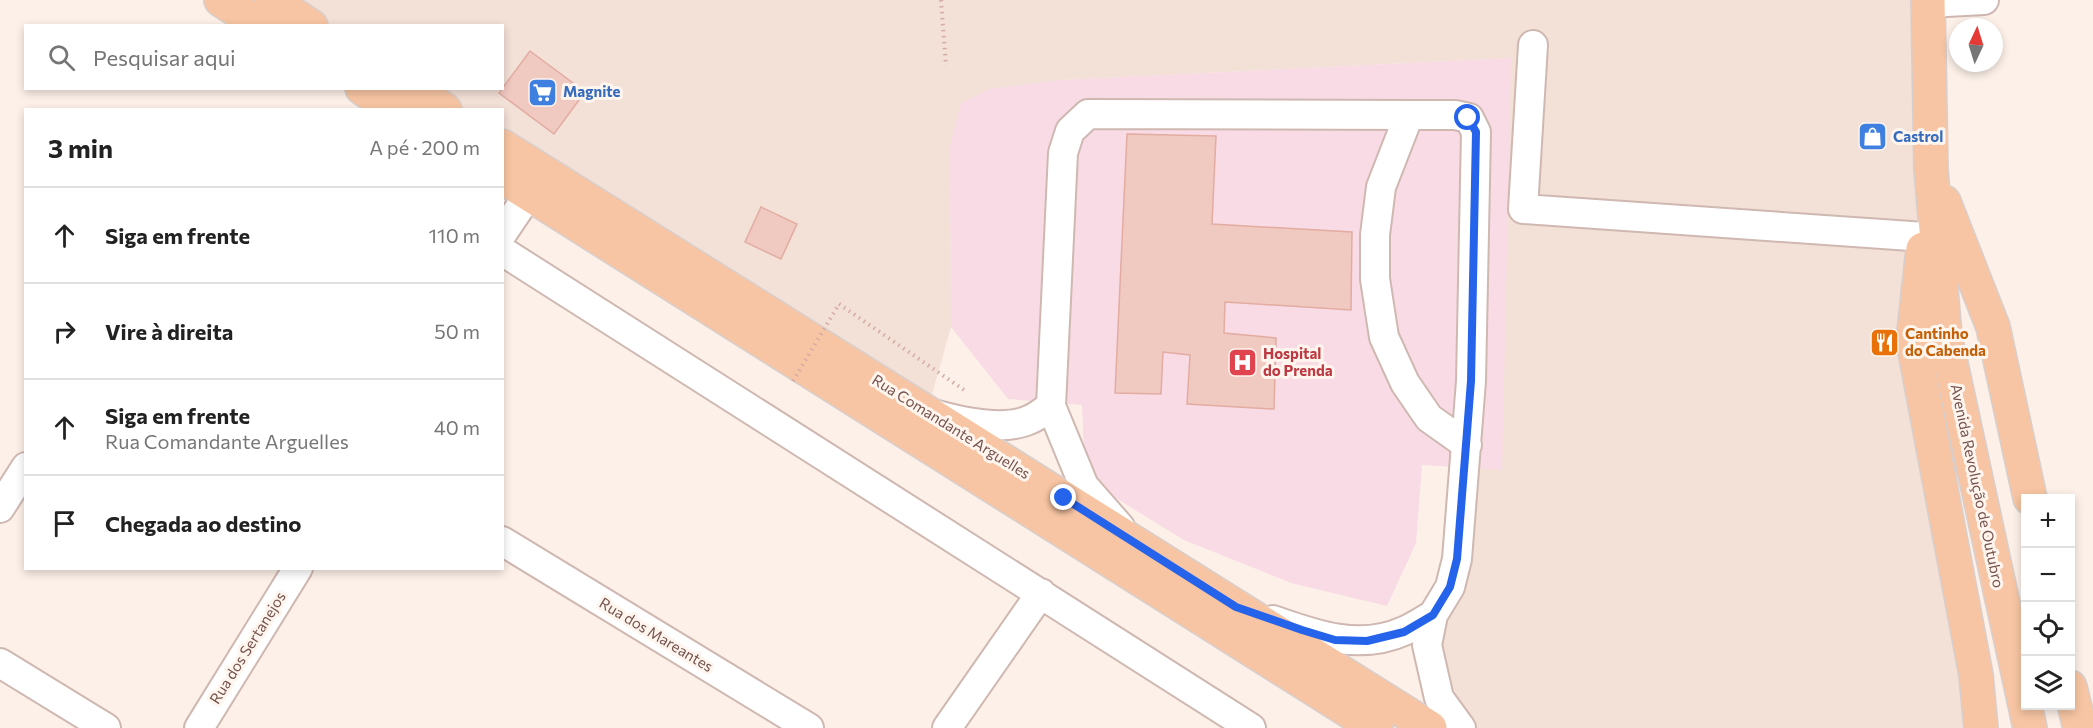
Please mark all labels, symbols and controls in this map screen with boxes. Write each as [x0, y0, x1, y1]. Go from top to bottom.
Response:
north arrow [1949, 18, 2003, 72]
search box [24, 24, 504, 90]
icon: search [45, 41, 78, 74]
text: Pesquisar aqui [93, 44, 236, 71]
supermarket icon: Magnite [526, 76, 558, 108]
place label: Magnite [563, 82, 621, 100]
route start [1454, 104, 1480, 130]
shop icon: Castrol [1856, 121, 1888, 153]
place label: Castrol [1893, 127, 1943, 145]
text: 3 min [48, 132, 113, 163]
text: A pé · 200 m [369, 135, 480, 159]
icon: ahead [48, 219, 81, 252]
text: Siga em frente [105, 222, 250, 249]
text: 110 m [429, 223, 480, 247]
icon: right [48, 315, 81, 348]
text: Vire à direita [105, 318, 233, 345]
text: 50 m [434, 319, 480, 343]
place label: Cantinho do Cabenda [1905, 324, 1986, 359]
restaurant icon: Cantinho do Cabenda [1868, 327, 1900, 359]
place label: Hospital do Prenda [1263, 344, 1333, 379]
hospital icon: Hospital do Prenda [1226, 347, 1258, 379]
street label: Rua Comandante Arguelles [869, 370, 1034, 482]
street label: Avenida Revolução de Outubro [1948, 382, 2008, 589]
text: Siga em frente [105, 402, 250, 429]
icon: ahead [48, 411, 81, 444]
text: 40 m [434, 415, 480, 439]
text: Rua Comandante Arguelles [105, 429, 349, 453]
route end [1050, 484, 1076, 510]
map controls [2021, 494, 2075, 710]
button: + [2021, 494, 2075, 548]
icon: arrive [48, 507, 81, 540]
text: Chegada ao destino [105, 510, 301, 537]
button: − [2021, 548, 2075, 602]
street label: Rua dos Sertanejos [205, 588, 289, 707]
street label: Rua dos Mareantes [597, 593, 717, 675]
button: locate [2021, 602, 2075, 656]
button: layers [2021, 656, 2075, 710]

